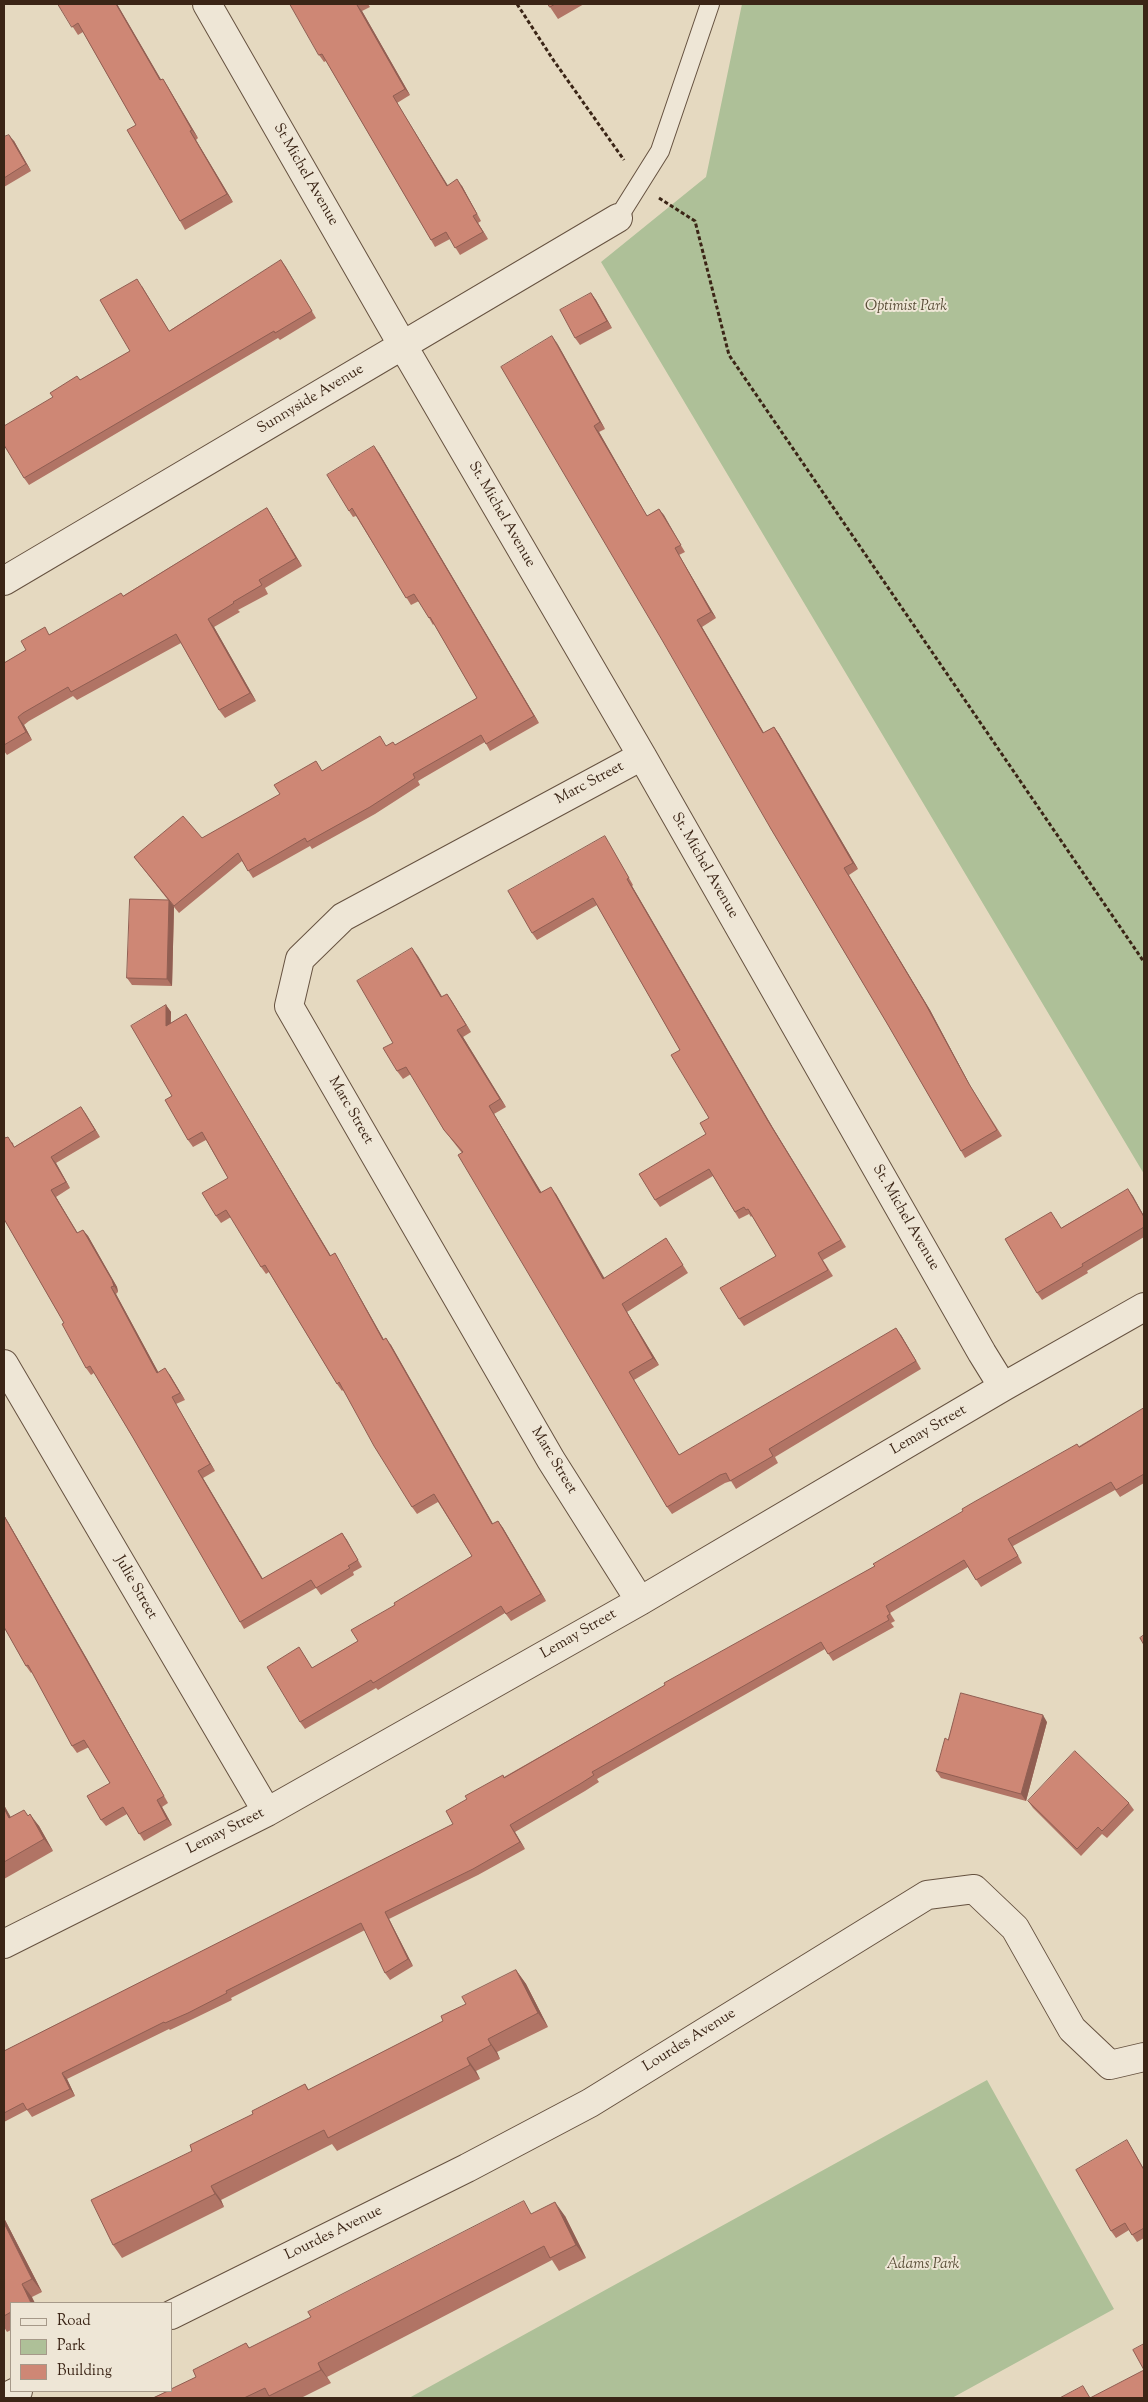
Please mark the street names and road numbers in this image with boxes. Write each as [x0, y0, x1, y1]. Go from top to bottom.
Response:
street label: St Michel Avenue [268, 121, 342, 229]
street label: Sunnyside Avenue [254, 361, 368, 439]
street label: St. Michel Avenue [464, 459, 538, 571]
street label: Marc Street [553, 758, 627, 810]
street label: St. Michel Avenue [667, 810, 741, 922]
street label: Marc Street [324, 1074, 376, 1148]
street label: St. Michel Avenue [868, 1162, 942, 1274]
street label: Lemay Street [888, 1402, 970, 1460]
street label: Marc Street [526, 1424, 580, 1498]
street label: Julie Street [110, 1553, 160, 1623]
street label: Lemay Street [538, 1606, 620, 1664]
street label: Lemay Street [184, 1805, 268, 1859]
street label: Lourdes Avenue [640, 2005, 740, 2077]
street label: Lourdes Avenue [282, 2203, 386, 2265]

